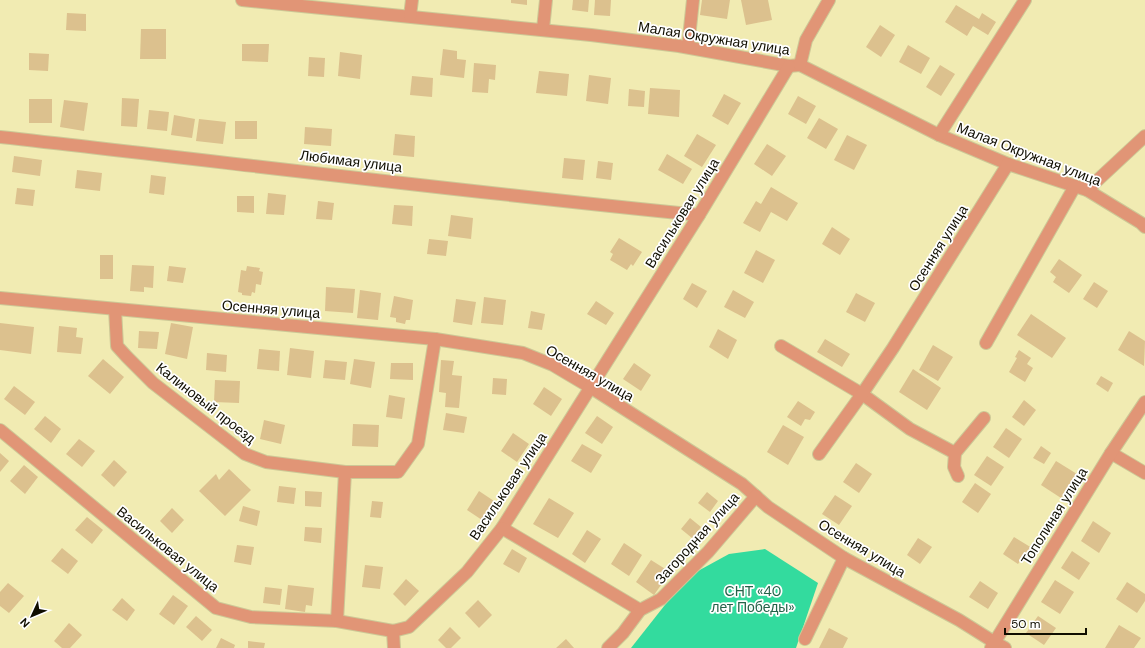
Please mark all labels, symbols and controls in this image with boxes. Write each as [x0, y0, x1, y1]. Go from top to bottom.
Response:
street label: Малая Окружная улица [637, 17, 791, 59]
street label: Малая Окружная улица [954, 118, 1104, 190]
street label: Любимая улица [299, 146, 403, 176]
street label: Васильковая улица [641, 154, 723, 271]
street label: Осенняя улица [904, 201, 972, 295]
street label: Осенняя улица [221, 296, 321, 322]
street label: Осенняя улица [543, 341, 637, 406]
street label: Калиновый проезд [153, 359, 259, 447]
street label: Васильковая улица [465, 428, 551, 543]
street label: Тополиная улица [1017, 464, 1091, 568]
street label: Загородная улица [651, 488, 743, 588]
street label: Васильковая улица [113, 502, 223, 596]
street label: Осенняя улица [815, 515, 909, 581]
park label: СНТ «40 лет Победы» [711, 582, 795, 616]
north arrow [12, 596, 52, 636]
scale bar [1005, 610, 1086, 636]
text: N [17, 615, 33, 631]
text: 50 m [1011, 616, 1040, 632]

